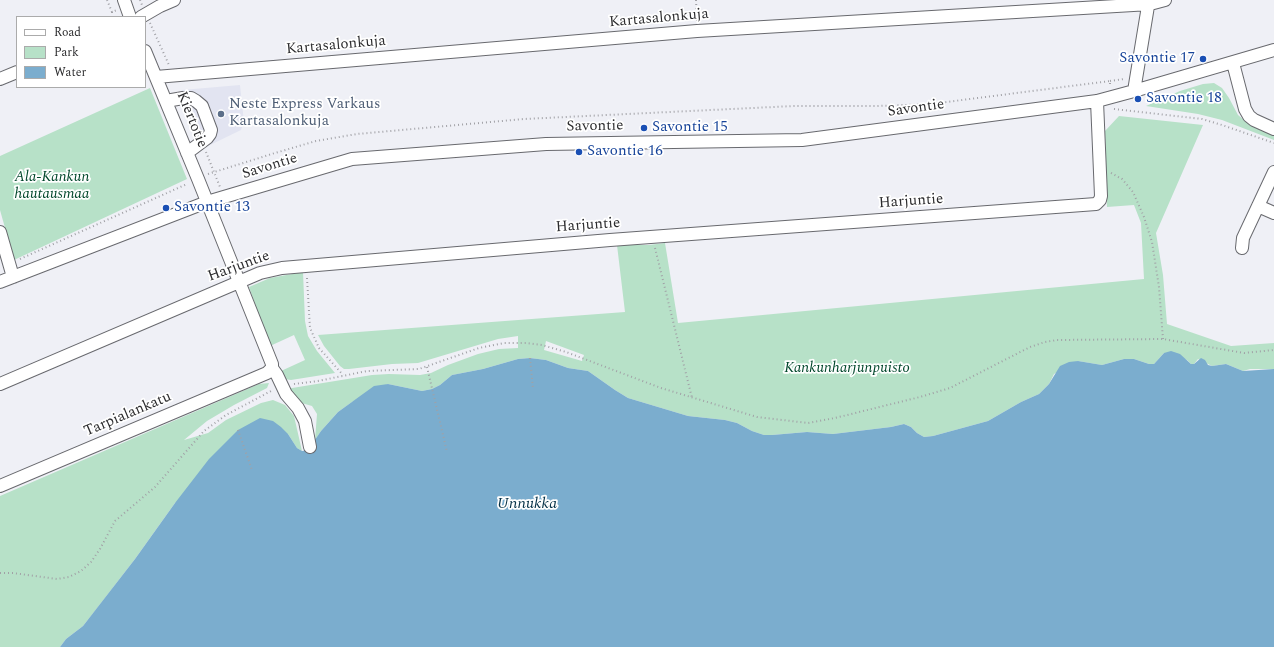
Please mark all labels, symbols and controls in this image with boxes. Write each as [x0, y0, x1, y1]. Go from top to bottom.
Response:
street label: Kartasalonkuja [608, 6, 710, 32]
legend [16, 16, 146, 88]
text: Road [54, 23, 81, 42]
street label: Kartasalonkuja [285, 33, 387, 59]
text: Park [54, 43, 79, 62]
place label: Savontie 17 [1119, 50, 1195, 68]
marker: Savontie 17 [1198, 54, 1208, 64]
text: Water [54, 63, 86, 82]
street label: Kiertotie [172, 89, 210, 151]
place label: Savontie 18 [1146, 90, 1222, 108]
marker: Savontie 18 [1133, 94, 1143, 104]
place label: Neste Express Varkaus Kartasalonkuja [229, 96, 380, 131]
street label: Savontie [887, 96, 945, 122]
marker: Neste Express Varkaus Kartasalonkuja [216, 109, 226, 119]
street label: Savontie [566, 118, 624, 136]
place label: Savontie 15 [652, 119, 728, 137]
marker: Savontie 15 [639, 123, 649, 133]
place label: Savontie 16 [587, 143, 663, 161]
marker: Savontie 16 [574, 147, 584, 157]
street label: Savontie [240, 150, 300, 184]
park label: Ala-Kankun hautausmaa [15, 169, 89, 204]
street label: Harjuntie [878, 191, 944, 213]
place label: Savontie 13 [174, 199, 250, 217]
marker: Savontie 13 [161, 203, 171, 213]
street label: Harjuntie [555, 215, 621, 237]
street label: Harjuntie [206, 248, 272, 286]
park label: Kankunharjunpuisto [784, 360, 910, 378]
street label: Tarpialankatu [82, 389, 174, 441]
water label: Unnukka [497, 495, 557, 515]

